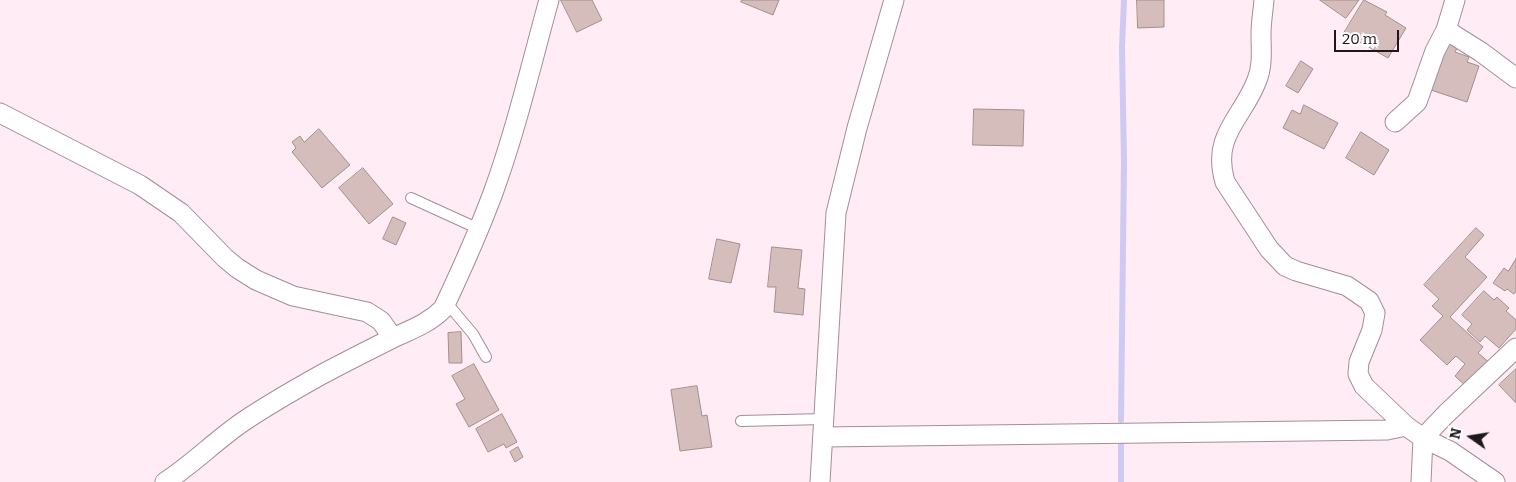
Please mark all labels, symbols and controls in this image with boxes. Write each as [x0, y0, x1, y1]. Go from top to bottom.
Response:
scale bar [1336, 20, 1401, 52]
text: 20 m [1342, 30, 1377, 48]
north arrow [1446, 412, 1496, 462]
text: N [1446, 426, 1465, 441]

